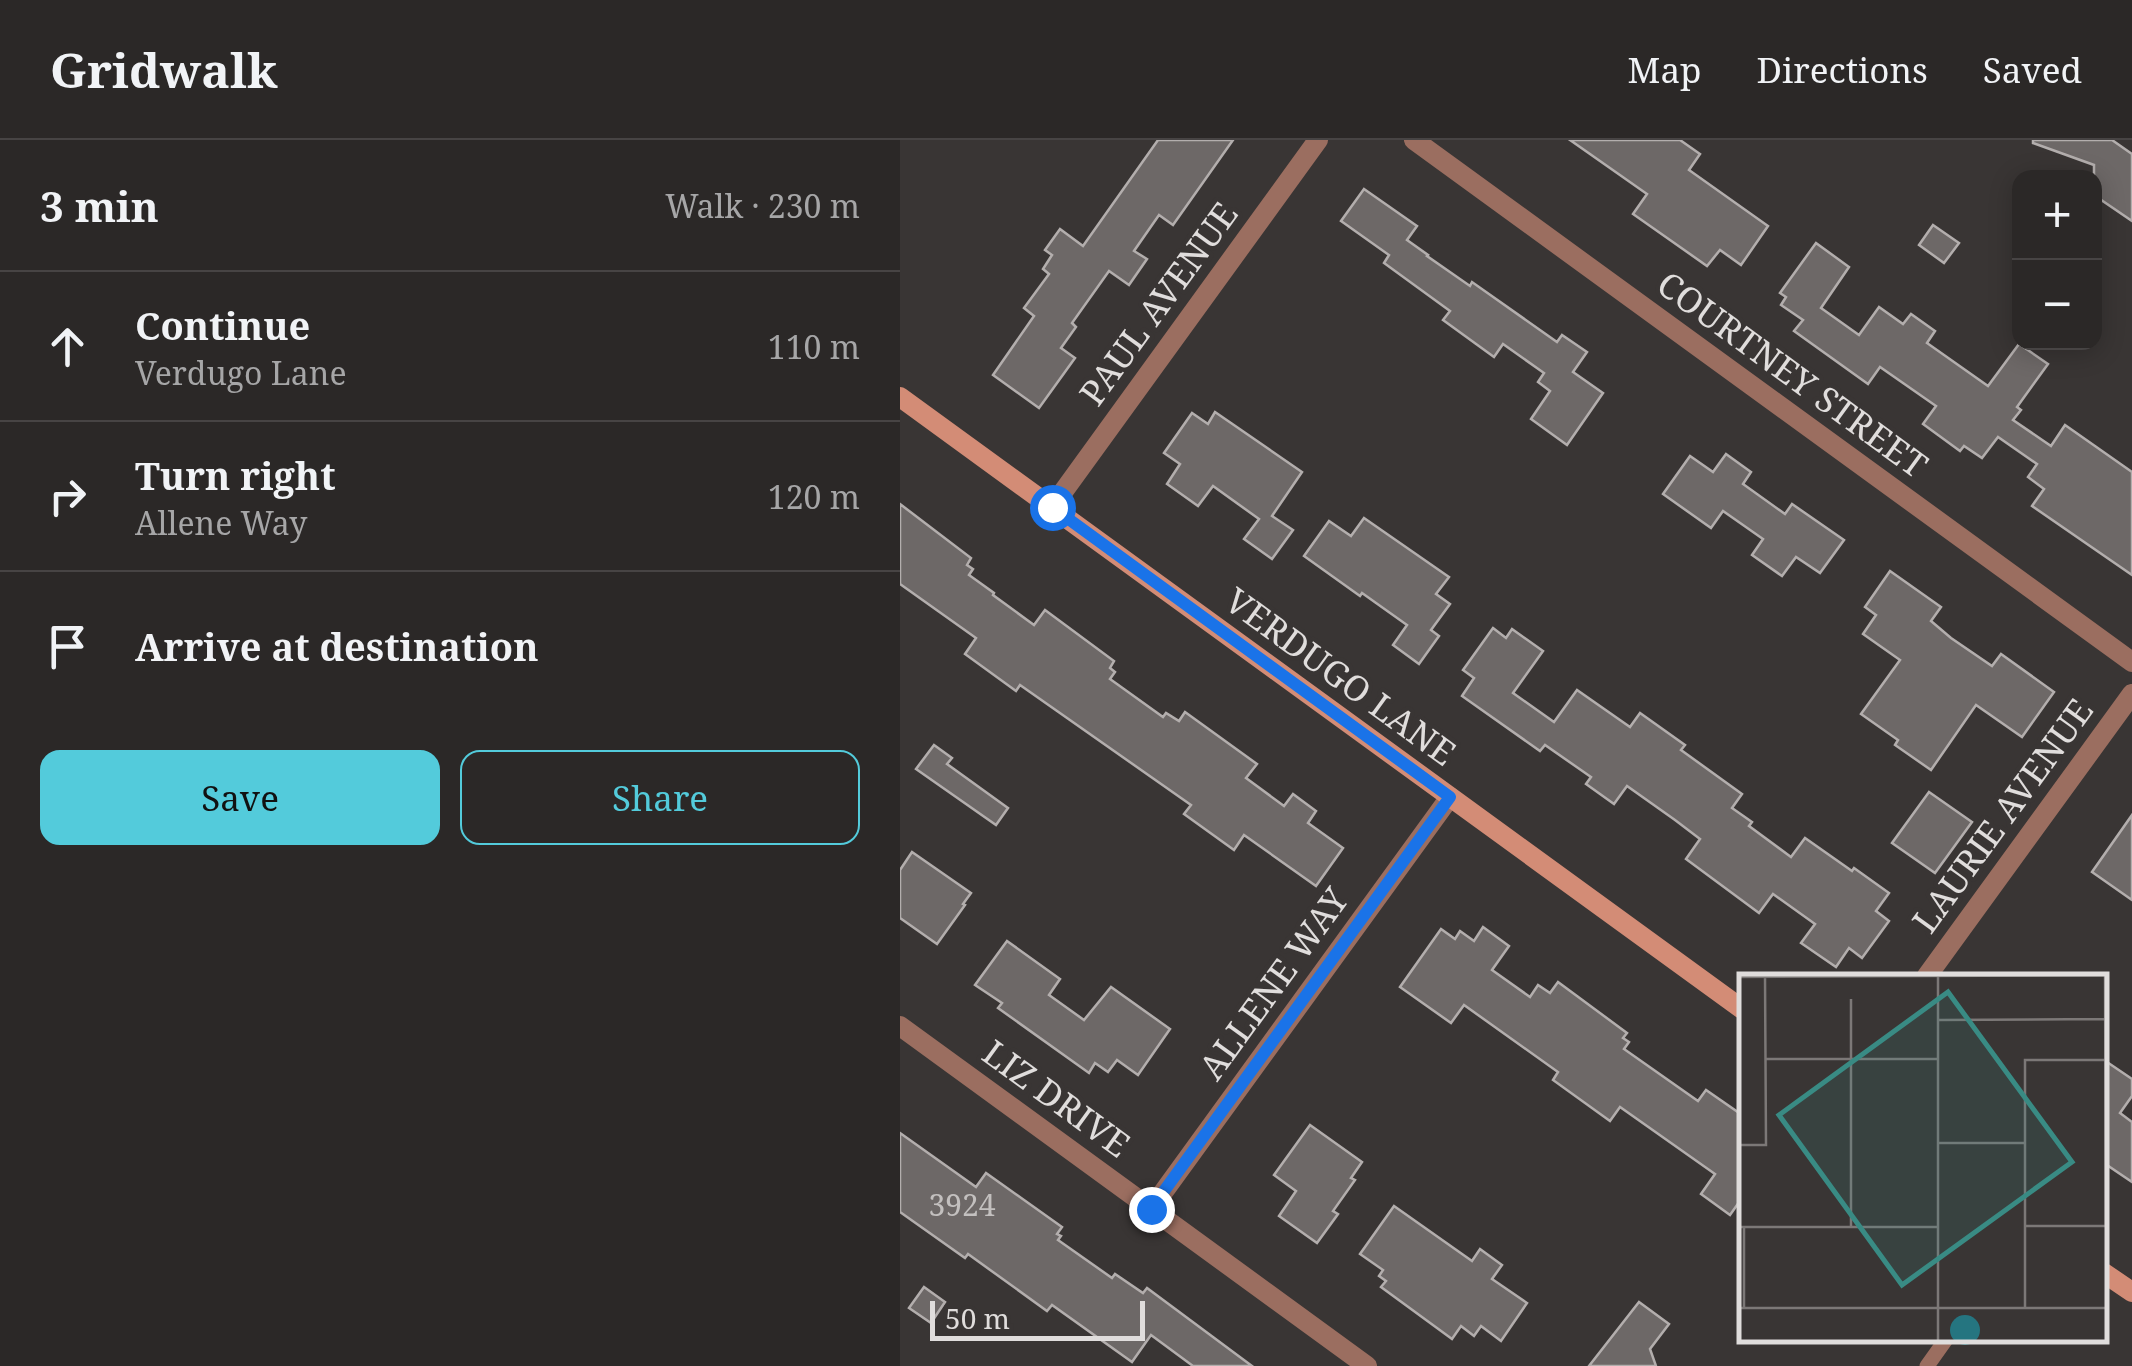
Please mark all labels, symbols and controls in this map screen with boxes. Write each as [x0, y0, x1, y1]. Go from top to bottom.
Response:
text: Gridwalk [50, 37, 277, 102]
text: Map [1628, 46, 1702, 93]
text: Directions [1757, 46, 1928, 93]
text: Saved [1983, 46, 2082, 93]
map controls [2012, 170, 2102, 350]
button: + [2012, 170, 2102, 260]
text: 3 min [40, 177, 159, 234]
text: Walk · 230 m [665, 184, 860, 227]
street label: PAUL AVENUE [1068, 192, 1247, 414]
street label: COURTNEY STREET [1648, 260, 1937, 488]
button: − [2012, 260, 2102, 350]
text: Continue [135, 299, 310, 351]
icon: ahead [40, 319, 95, 374]
text: 110 m [768, 325, 860, 368]
text: Verdugo Lane [135, 351, 347, 394]
text: Turn right [135, 449, 336, 501]
icon: right [40, 469, 95, 524]
text: 120 m [768, 475, 860, 518]
route start [1030, 485, 1076, 531]
text: Allene Way [135, 501, 307, 544]
street label: VERDUGO LANE [1216, 576, 1466, 775]
icon: arrive [40, 619, 95, 674]
text: Arrive at destination [135, 620, 539, 672]
street label: LAURIE AVENUE [1901, 689, 2103, 942]
button: Save [40, 750, 440, 845]
button: Share [460, 750, 860, 845]
street label: ALLENE WAY [1187, 878, 1358, 1088]
inset map [1739, 974, 2107, 1341]
street label: LIZ DRIVE [974, 1028, 1140, 1167]
house number: 3924 [928, 1184, 996, 1225]
route end [1129, 1187, 1175, 1233]
scale bar [930, 1296, 1145, 1340]
text: 50 m [945, 1299, 1010, 1337]

